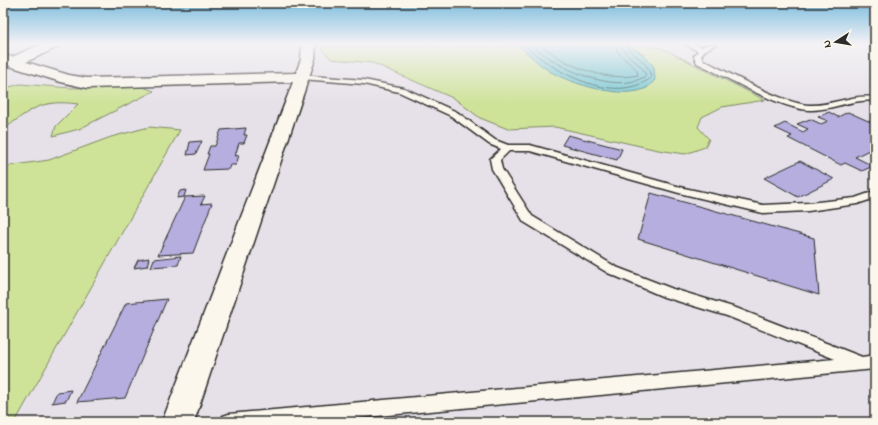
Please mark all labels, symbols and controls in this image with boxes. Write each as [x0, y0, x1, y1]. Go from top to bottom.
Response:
north arrow [816, 22, 856, 62]
text: N [819, 39, 836, 49]

